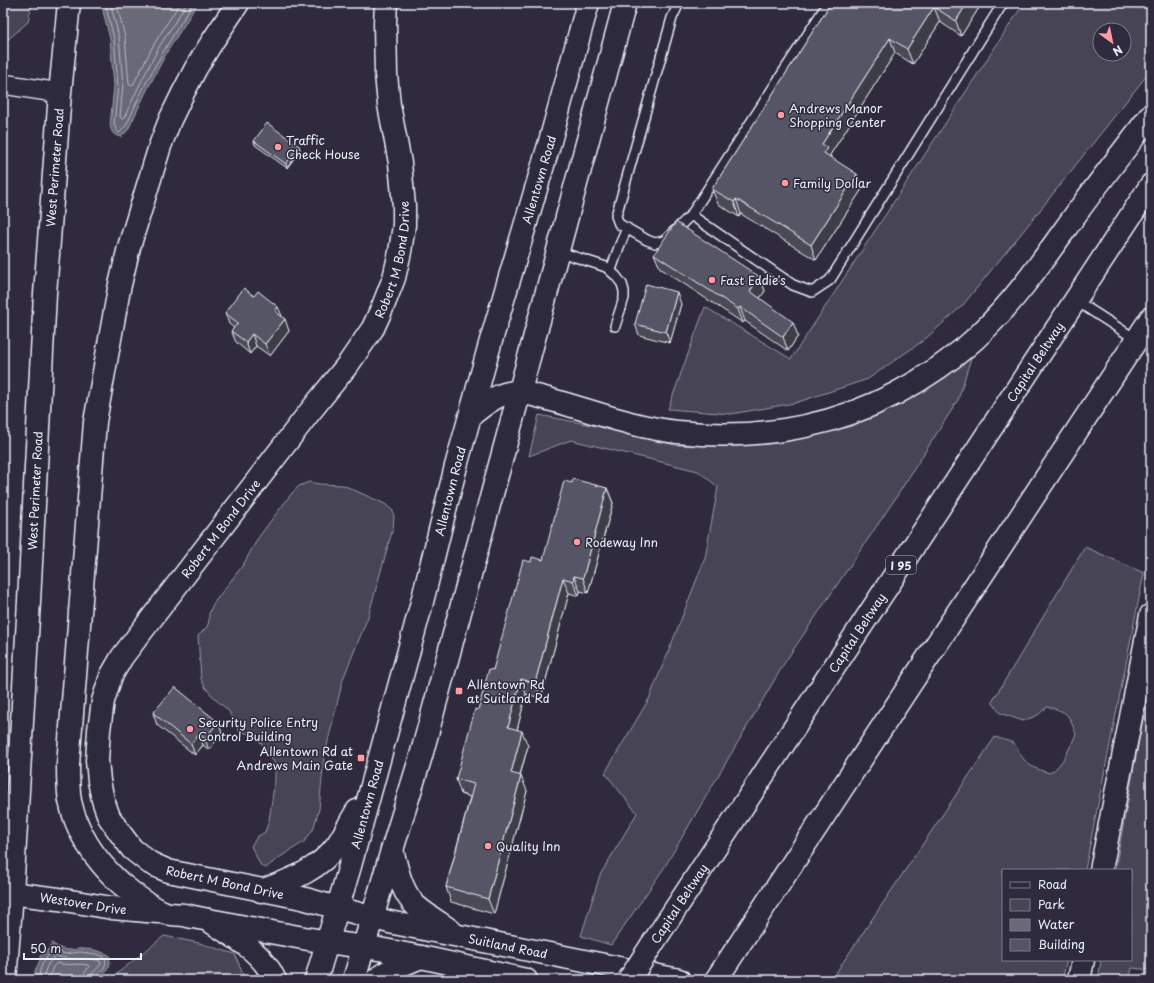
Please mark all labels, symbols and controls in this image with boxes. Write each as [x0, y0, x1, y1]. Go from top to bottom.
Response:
north arrow [1092, 22, 1132, 62]
text: N [1109, 41, 1126, 60]
place label: Andrews Manor Shopping Center [789, 99, 886, 131]
street label: West Perimeter Road [41, 107, 68, 228]
marker: Andrews Manor Shopping Center [776, 110, 786, 120]
place label: Traffic Check House [286, 131, 360, 163]
street label: Allentown Road [517, 133, 560, 226]
marker: Traffic Check House [273, 142, 283, 152]
place label: Family Dollar [793, 174, 872, 192]
marker: Family Dollar [780, 178, 790, 188]
street label: Robert M Bond Drive [370, 200, 413, 321]
place label: Fast Eddie's [720, 271, 786, 289]
marker: Fast Eddie's [707, 275, 717, 285]
street label: Capital Beltway [1002, 318, 1068, 405]
street label: West Perimeter Road [23, 431, 47, 551]
street label: Allentown Road [430, 444, 470, 538]
street label: Robert M Bond Drive [177, 475, 264, 582]
place label: Rodeway Inn [585, 533, 658, 551]
marker: Rodeway Inn [572, 537, 582, 547]
road number: I 95 [886, 556, 916, 574]
street label: Capital Beltway [824, 589, 890, 676]
place label: Allentown Rd at Suitland Rd [467, 675, 550, 707]
marker: Allentown Rd at Suitland Rd [454, 686, 464, 696]
place label: Security Police Entry Control Building [198, 713, 318, 745]
marker: Security Police Entry Control Building [185, 724, 195, 734]
place label: Allentown Rd at Andrews Main Gate [237, 742, 353, 774]
marker: Allentown Rd at Andrews Main Gate [356, 753, 366, 763]
street label: Allentown Road [346, 758, 388, 851]
place label: Quality Inn [496, 837, 561, 855]
marker: Quality Inn [483, 841, 493, 851]
street label: Capital Beltway [646, 860, 712, 947]
street label: Robert M Bond Drive [164, 861, 286, 903]
legend [1002, 869, 1132, 961]
text: Road [1038, 875, 1067, 893]
street label: Westover Drive [39, 888, 127, 918]
text: Park [1038, 895, 1065, 913]
text: Water [1038, 915, 1075, 933]
street label: Suitland Road [466, 929, 549, 962]
scale bar [24, 935, 141, 961]
text: Building [1038, 935, 1085, 953]
text: 50 m [30, 939, 61, 957]

